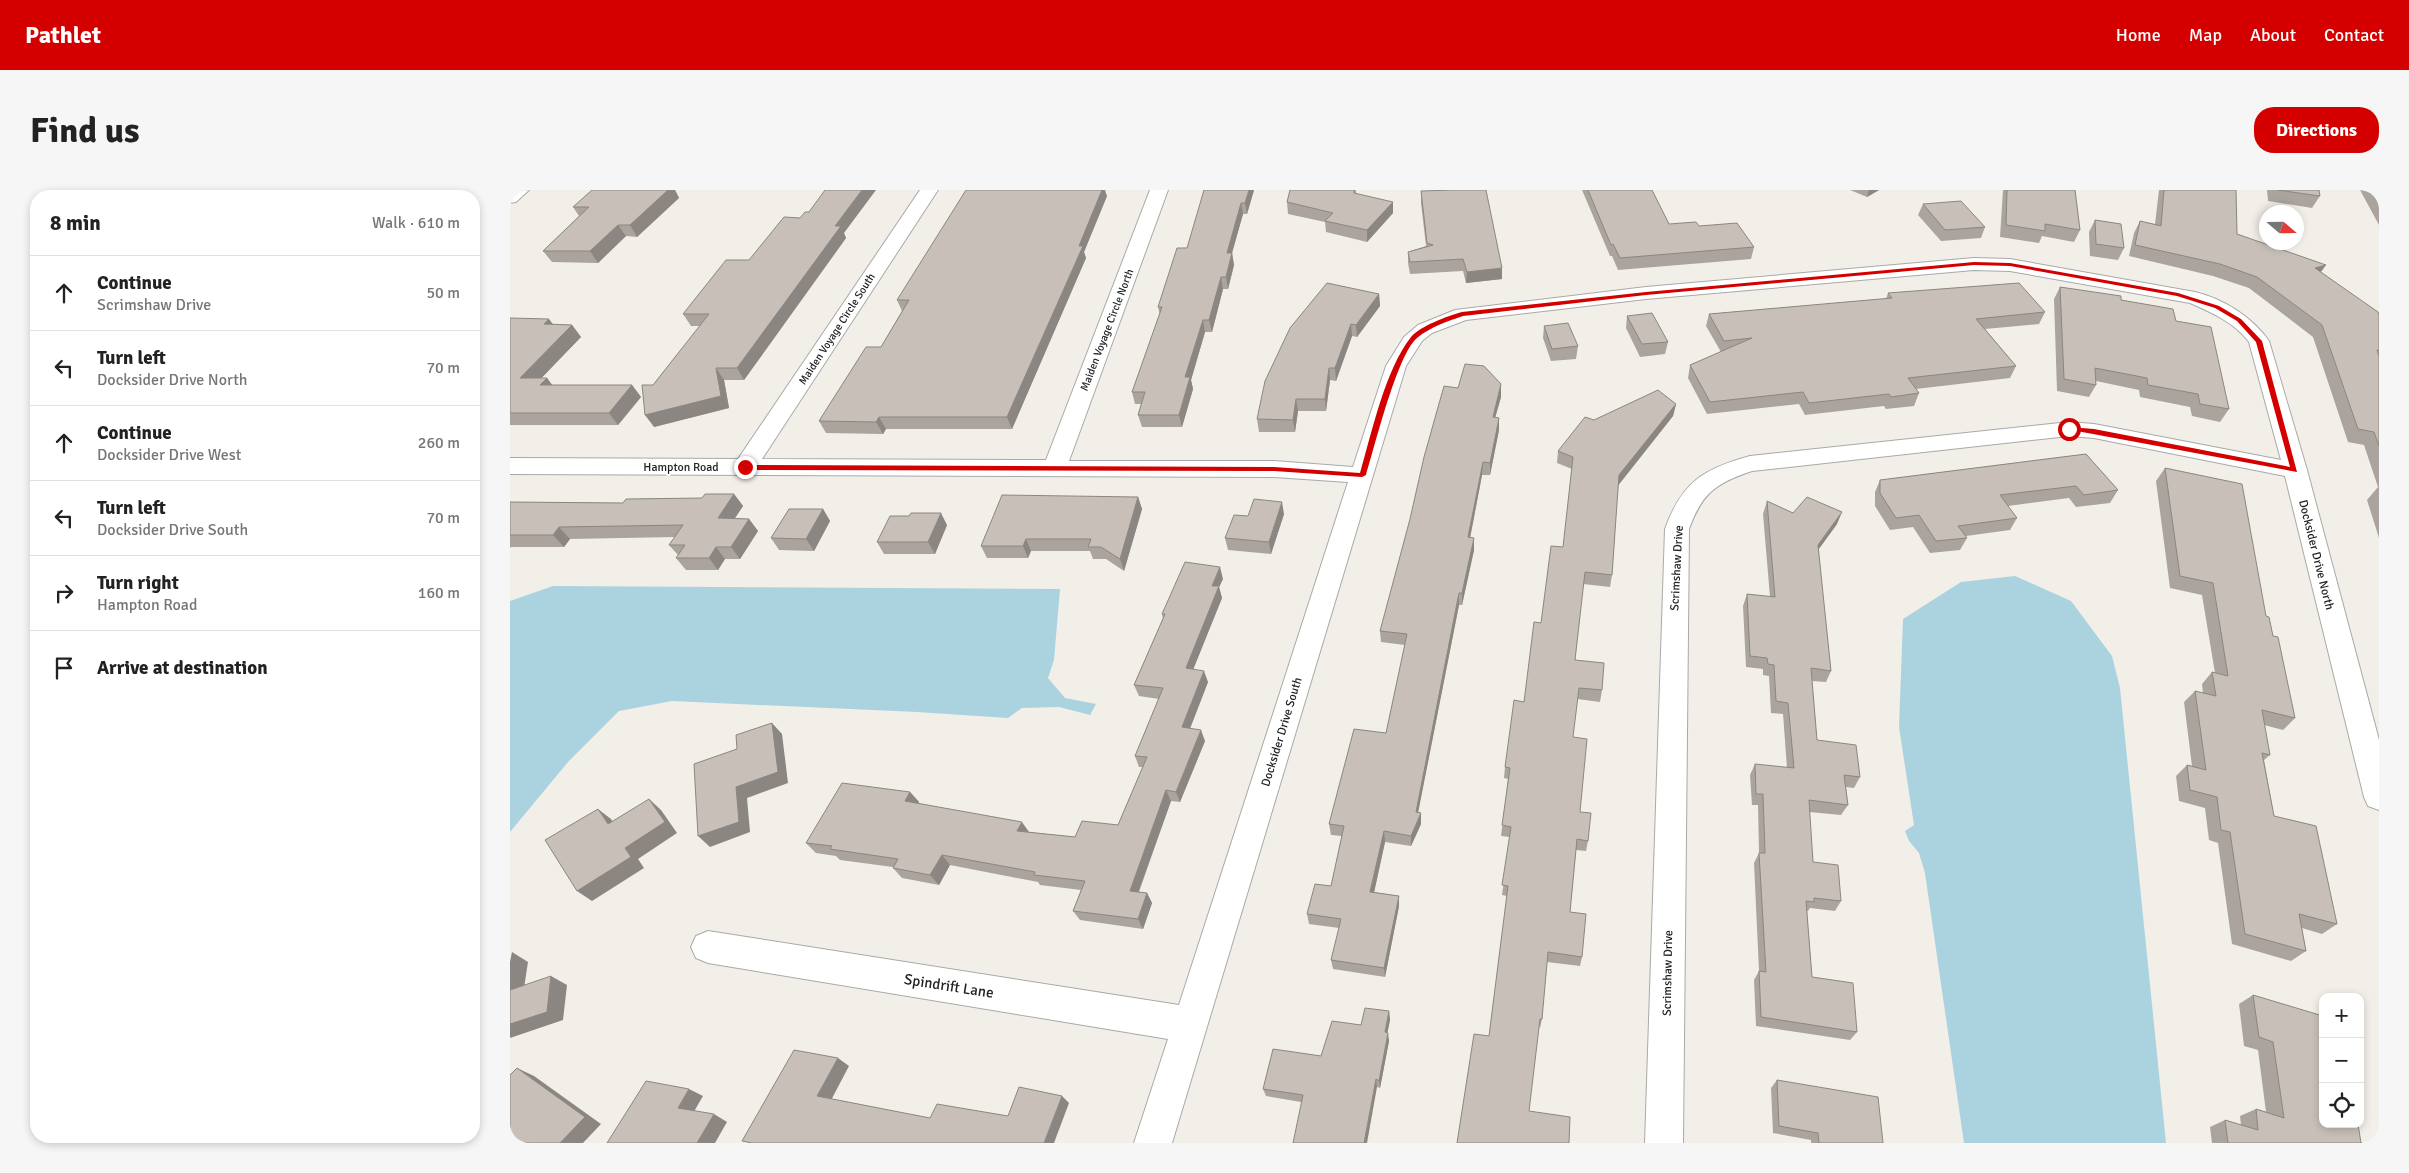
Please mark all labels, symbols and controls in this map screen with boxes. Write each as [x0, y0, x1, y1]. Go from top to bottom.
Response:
text: Pathlet [25, 20, 101, 50]
text: Home [2116, 24, 2161, 46]
text: Map [2189, 24, 2222, 46]
text: About [2250, 24, 2296, 46]
text: Contact [2324, 24, 2384, 46]
button: Directions [2254, 107, 2379, 153]
text: Find us [30, 109, 140, 152]
north arrow [2259, 205, 2304, 250]
text: 8 min [50, 210, 101, 236]
text: Walk · 610 m [372, 213, 460, 233]
street label: Maiden Voyage Circle North [1078, 267, 1136, 393]
text: Continue [97, 271, 172, 295]
street label: Maiden Voyage Circle South [796, 271, 878, 387]
icon: ahead [50, 279, 78, 307]
text: 50 m [426, 283, 460, 303]
text: Scrimshaw Drive [97, 295, 211, 315]
text: Turn left [97, 346, 166, 370]
icon: left [50, 354, 78, 382]
text: 70 m [426, 358, 460, 378]
text: Docksider Drive North [97, 370, 248, 390]
route start [2058, 418, 2081, 441]
text: Continue [97, 421, 172, 445]
icon: ahead [50, 429, 78, 457]
text: 260 m [418, 433, 460, 453]
text: Docksider Drive West [97, 445, 241, 465]
route end [734, 456, 757, 479]
street label: Hampton Road [643, 460, 719, 475]
text: Turn left [97, 496, 166, 520]
street label: Docksider Drive North [2295, 498, 2337, 612]
icon: left [50, 504, 78, 532]
text: 70 m [426, 508, 460, 528]
text: Docksider Drive South [97, 520, 248, 540]
street label: Scrimshaw Drive [1667, 525, 1687, 611]
text: Turn right [97, 571, 179, 595]
icon: right [50, 579, 78, 607]
text: 160 m [418, 583, 460, 603]
text: Hampton Road [97, 595, 197, 615]
icon: arrive [50, 654, 78, 682]
text: Arrive at destination [97, 656, 268, 680]
street label: Docksider Drive South [1258, 676, 1306, 788]
street label: Scrimshaw Drive [1660, 930, 1676, 1016]
street label: Spindrift Lane [903, 970, 995, 1002]
map controls [2319, 993, 2364, 1128]
button: + [2319, 993, 2364, 1038]
button: − [2319, 1038, 2364, 1083]
button: locate [2319, 1083, 2364, 1128]

